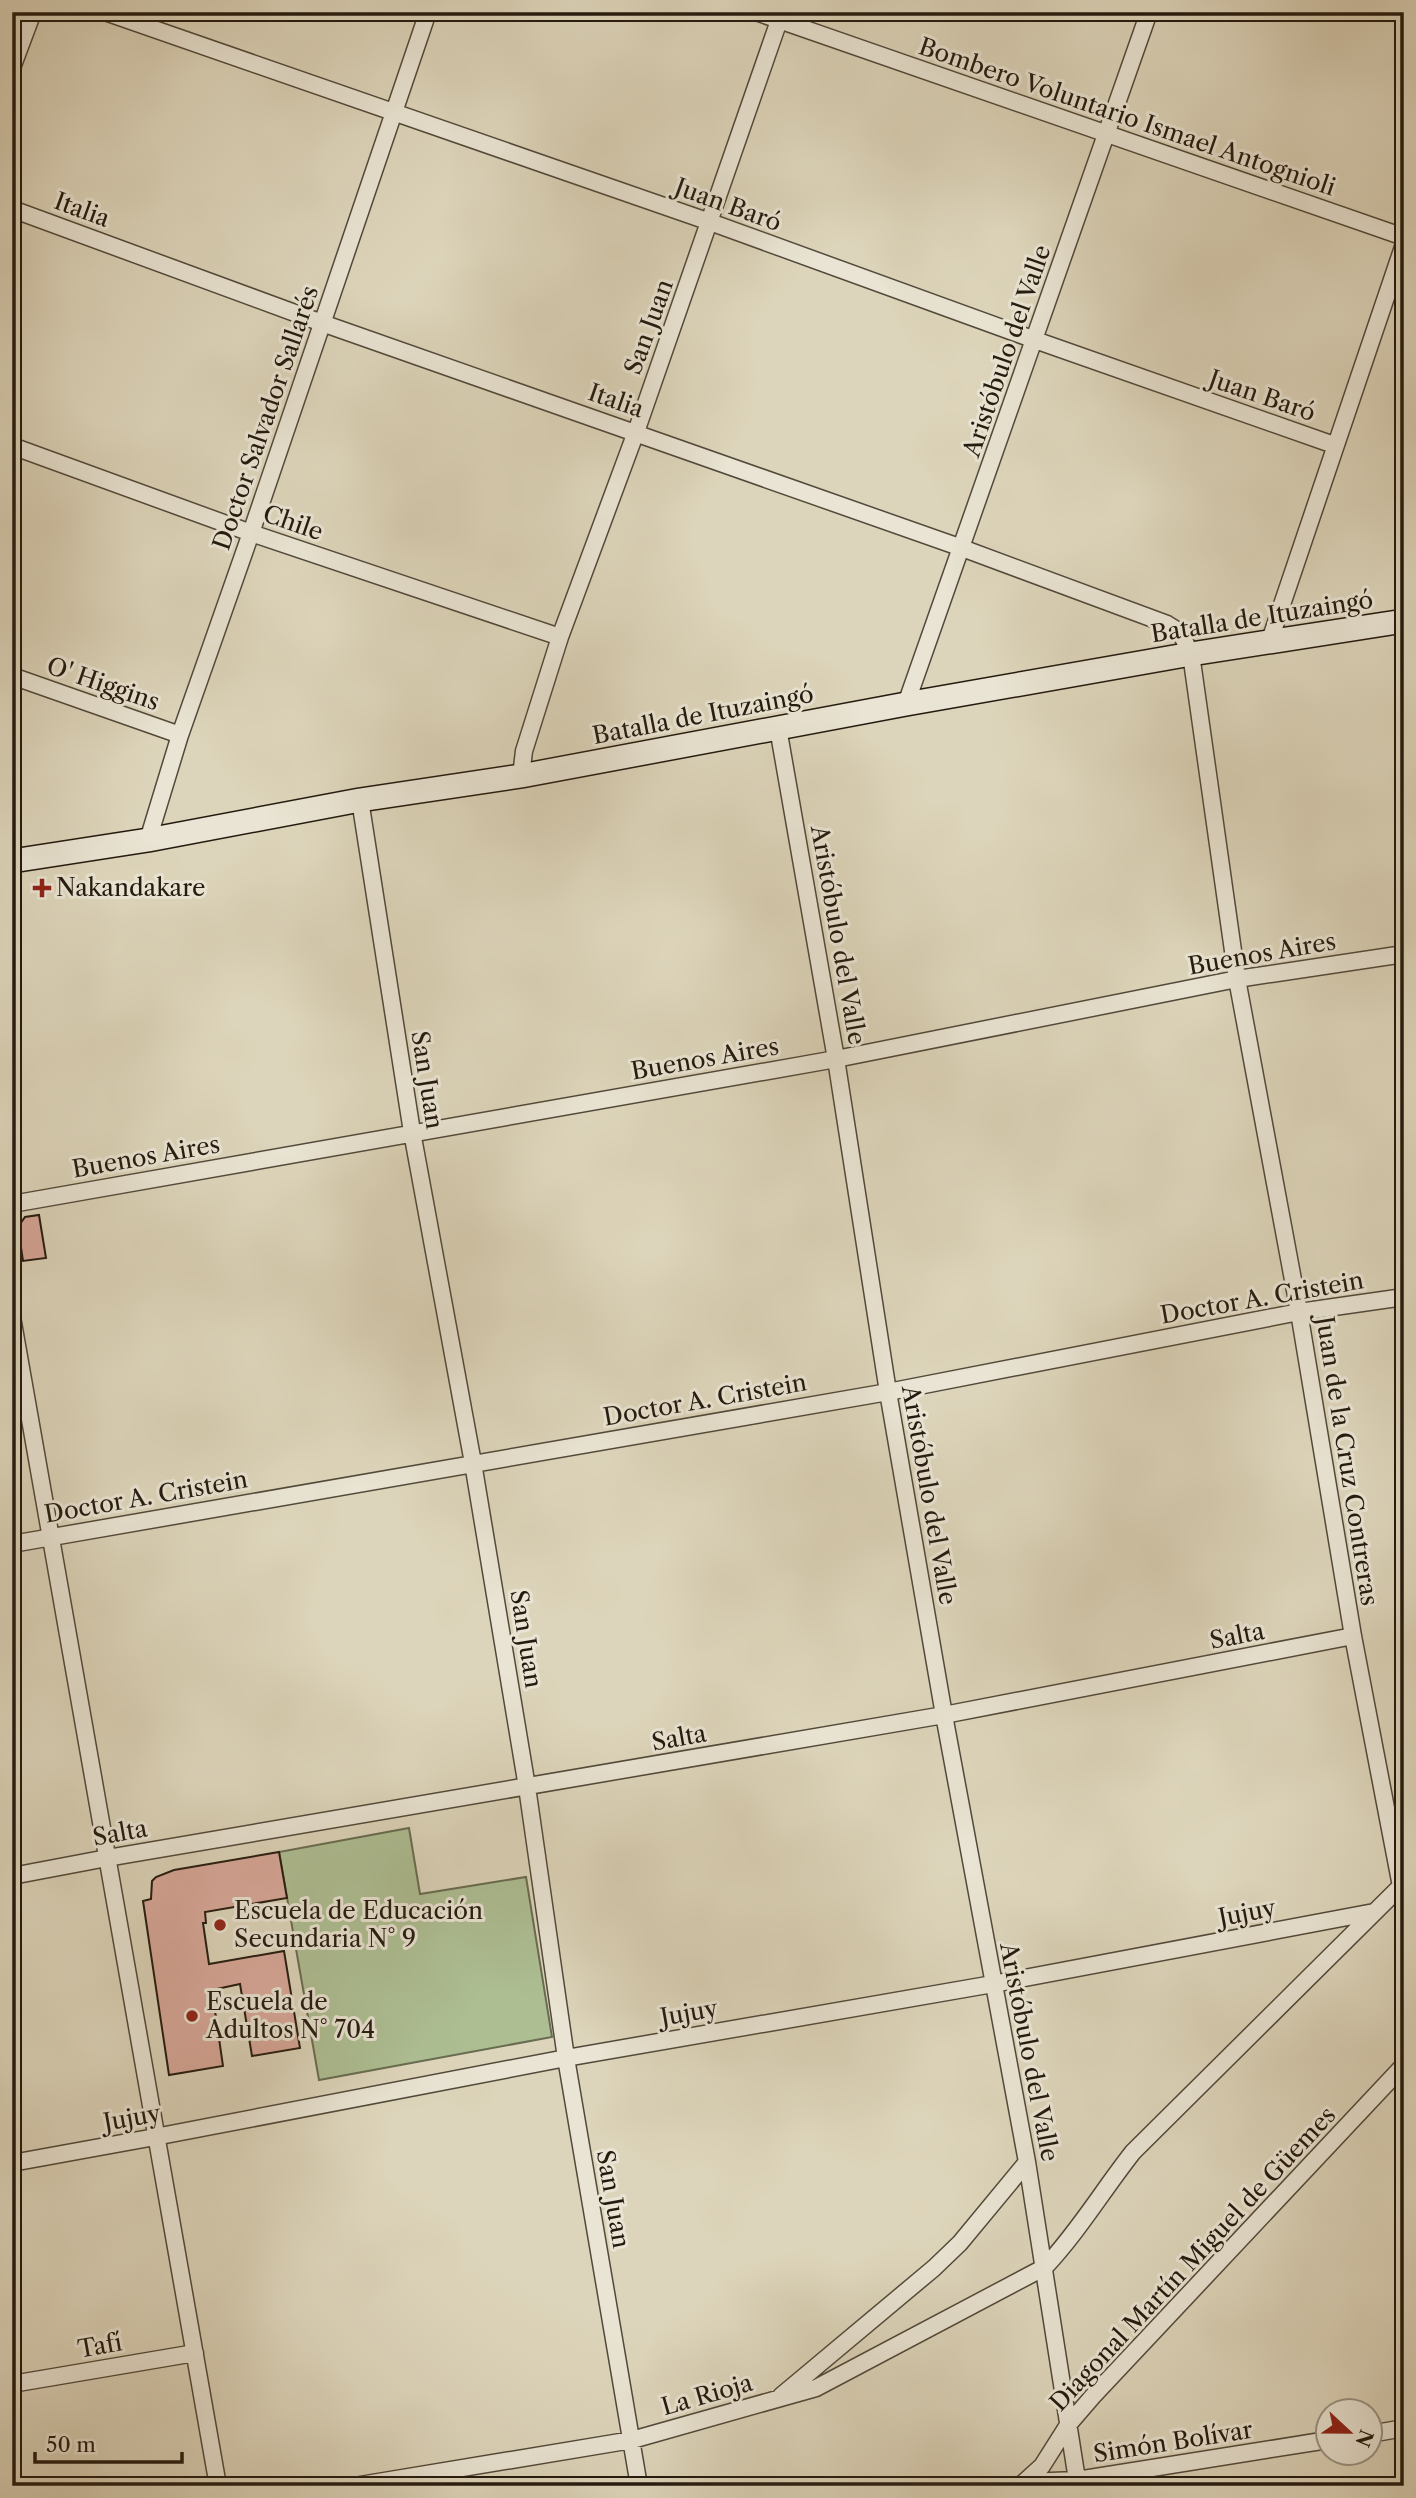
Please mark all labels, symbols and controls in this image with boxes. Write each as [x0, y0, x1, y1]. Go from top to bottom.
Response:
street label: Bombero Voluntario Ismael Antognioli [915, 31, 1339, 202]
street label: Juan Baró [667, 171, 785, 237]
street label: Italia [50, 186, 114, 233]
street label: Aristóbulo del Valle [956, 241, 1056, 462]
street label: San Juan [618, 275, 679, 378]
street label: Doctor Salvador Sallarés [207, 282, 324, 554]
street label: Juan Baró [1201, 362, 1319, 427]
street label: Italia [585, 378, 648, 424]
street label: Chile [259, 499, 327, 546]
street label: Batalla de Ituzaingó [1149, 585, 1375, 648]
street label: O' Higgins [43, 651, 163, 716]
street label: Batalla de Ituzaingó [590, 679, 816, 750]
street label: Aristóbulo del Valle [805, 822, 872, 1047]
place label: Nakandakare [56, 873, 206, 902]
marker: Nakandakare [34, 880, 50, 896]
street label: Buenos Aires [1186, 926, 1338, 981]
street label: San Juan [405, 1029, 450, 1131]
street label: Buenos Aires [629, 1031, 781, 1086]
street label: Buenos Aires [70, 1129, 222, 1184]
street label: Doctor A. Cristein [1158, 1265, 1366, 1330]
street label: Juan de la Cruz Contreras [1310, 1310, 1385, 1608]
street label: Doctor A. Cristein [601, 1367, 809, 1432]
street label: Aristóbulo del Valle [896, 1382, 963, 1607]
street label: Doctor A. Cristein [42, 1464, 250, 1529]
street label: San Juan [504, 1588, 549, 1690]
street label: Salta [1207, 1616, 1267, 1655]
street label: Salta [649, 1718, 709, 1757]
street label: Salta [90, 1813, 150, 1852]
street label: Jujuy [1212, 1893, 1279, 1933]
place label: Escuela de Educación Secundaria N° 9 [234, 1896, 483, 1953]
marker: Escuela de Educación Secundaria N° 9 [212, 1917, 228, 1933]
street label: Aristóbulo del Valle [994, 1939, 1065, 2164]
place label: Escuela de Adultos N° 704 [205, 1987, 375, 2044]
street label: Jujuy [654, 1993, 721, 2032]
marker: Escuela de Adultos N° 704 [184, 2008, 200, 2024]
street label: Jujuy [97, 2098, 164, 2137]
street label: Diagonal Martín Miguel de Güemes [1044, 2100, 1342, 2417]
street label: San Juan [591, 2148, 636, 2250]
street label: Tafí [75, 2327, 124, 2364]
street label: La Rioja [658, 2368, 756, 2421]
north arrow [1314, 2396, 1384, 2466]
street label: Simón Bolívar [1091, 2415, 1255, 2468]
scale bar [35, 2421, 182, 2465]
text: N [1351, 2426, 1378, 2450]
text: 50 m [46, 2432, 96, 2457]

